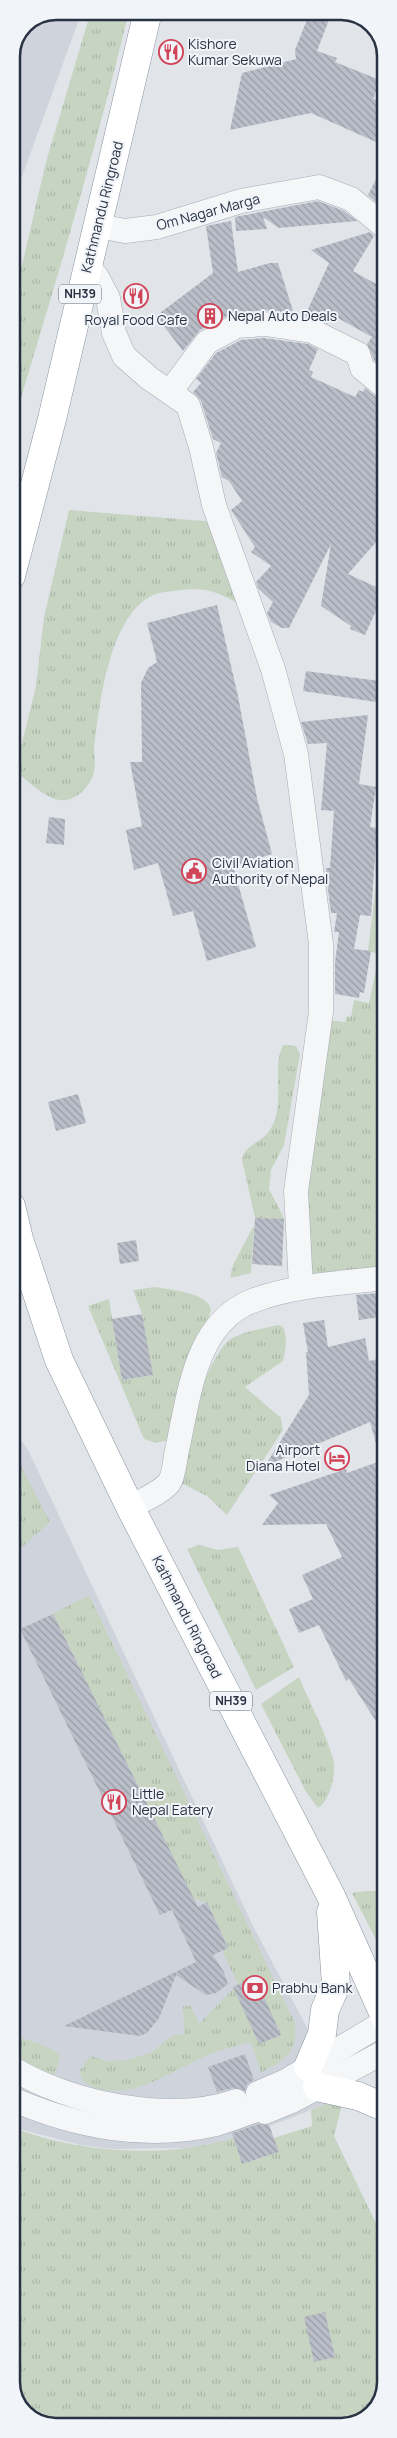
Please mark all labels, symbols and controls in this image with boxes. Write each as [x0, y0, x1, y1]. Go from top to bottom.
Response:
place label: Kishore Kumar Sekuwa [188, 34, 282, 69]
restaurant icon: Kishore Kumar Sekuwa [158, 39, 184, 65]
street label: Kathmandu Ringroad [76, 139, 127, 275]
street label: Om Nagar Marga [154, 189, 262, 234]
restaurant icon: Royal Food Cafe [123, 283, 149, 309]
road number: NH39 [59, 284, 101, 304]
building icon: Nepal Auto Deals [197, 303, 223, 329]
place label: Nepal Auto Deals [228, 306, 337, 325]
place label: Royal Food Cafe [85, 310, 187, 329]
place label: Civil Aviation Authority of Nepal [212, 853, 328, 888]
public building icon: Civil Aviation Authority of Nepal [181, 858, 207, 884]
place label: Airport Diana Hotel [246, 1440, 320, 1475]
hotel icon: Airport Diana Hotel [324, 1445, 350, 1471]
street label: Kathmandu Ringroad [148, 1552, 227, 1681]
road number: NH39 [210, 1692, 252, 1710]
place label: Little Nepal Eatery [132, 1784, 214, 1819]
restaurant icon: Little Nepal Eatery [101, 1789, 127, 1815]
bank icon: Prabhu Bank [242, 1975, 268, 2001]
place label: Prabhu Bank [272, 1978, 353, 1997]

